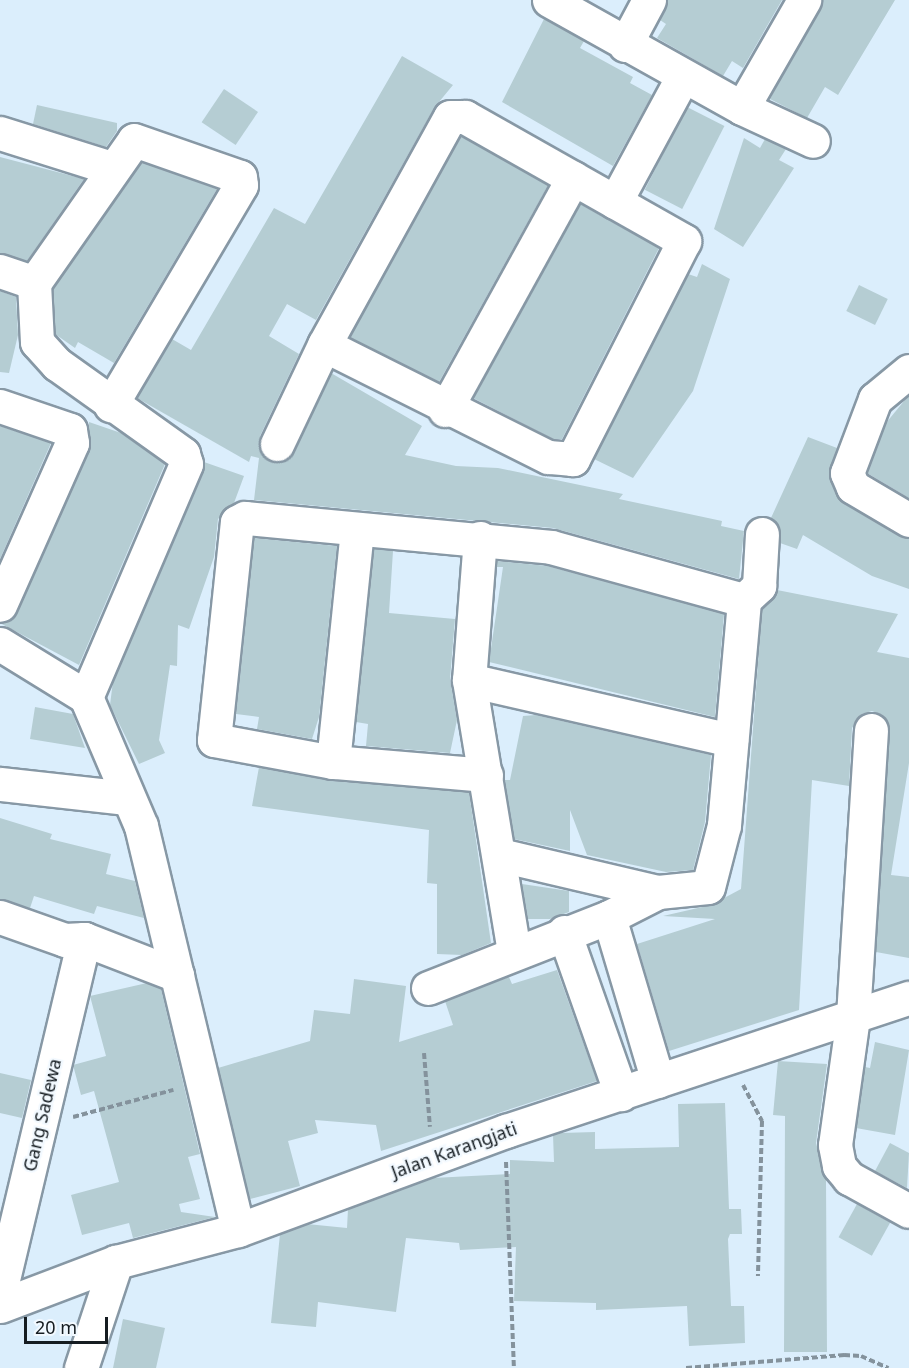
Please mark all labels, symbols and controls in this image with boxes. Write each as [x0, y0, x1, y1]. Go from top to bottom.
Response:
street label: Gang Sadewa [19, 1056, 65, 1174]
street label: Jalan Karangjati [388, 1117, 520, 1183]
scale bar [27, 1305, 111, 1343]
text: 20 m [35, 1315, 77, 1339]

